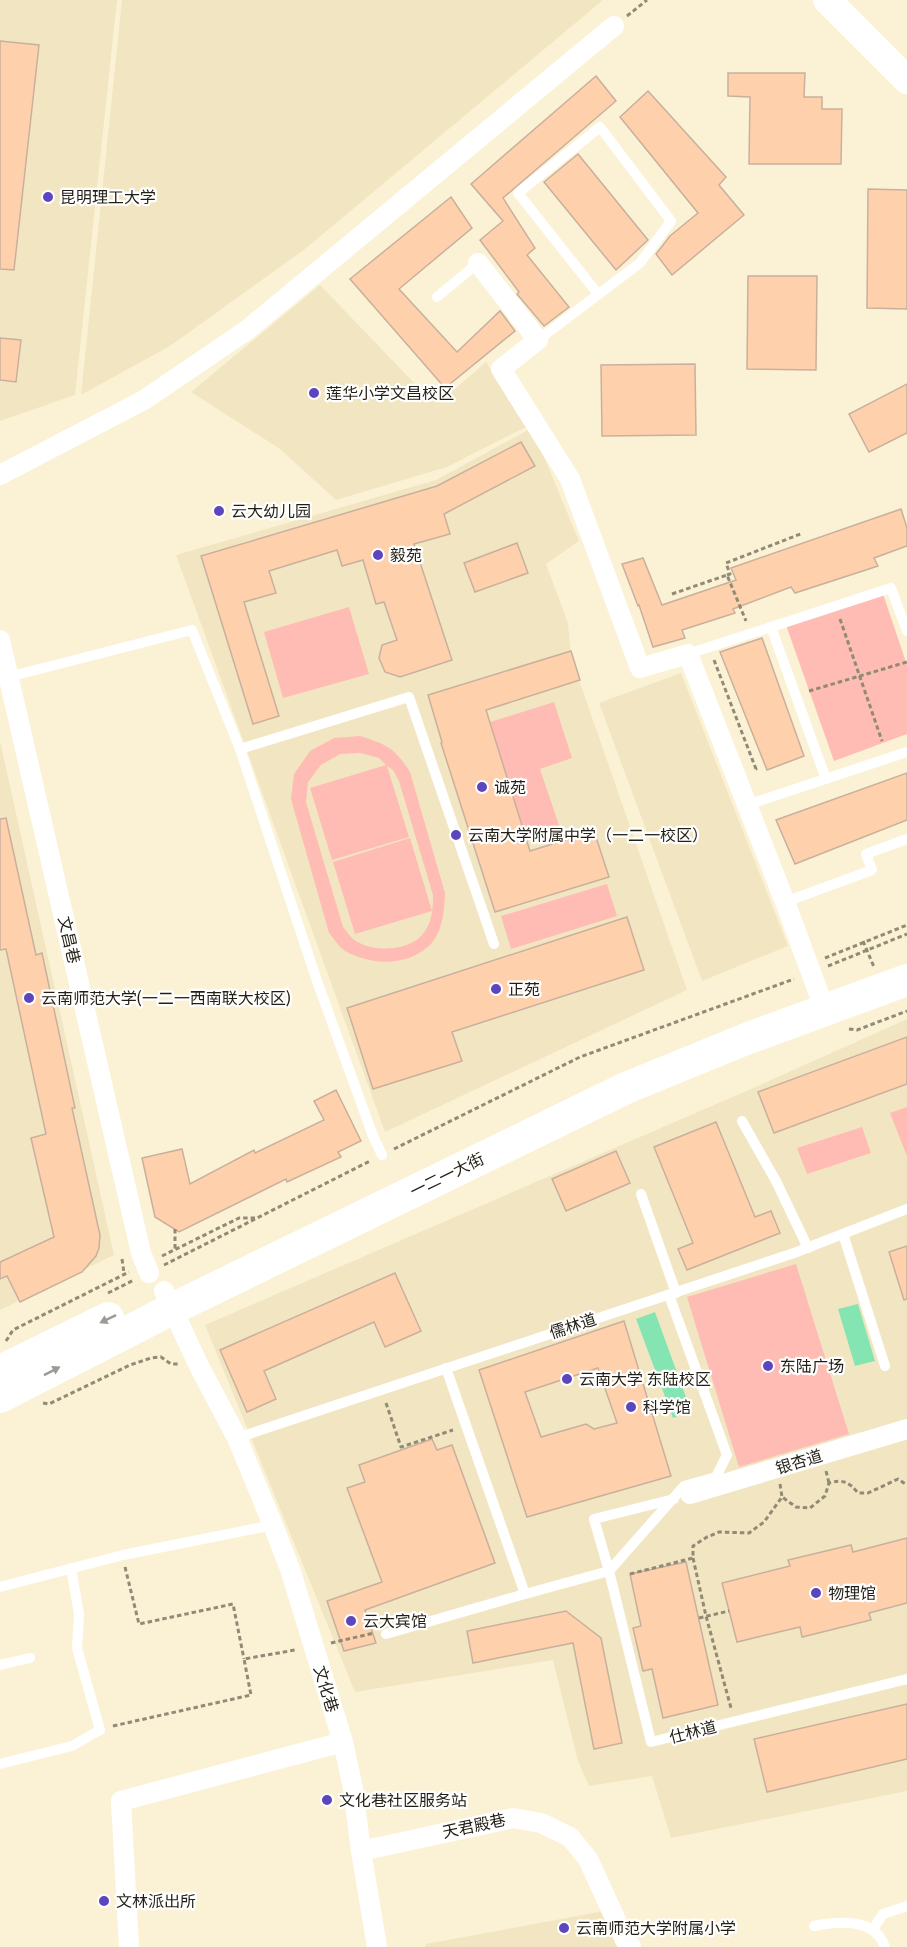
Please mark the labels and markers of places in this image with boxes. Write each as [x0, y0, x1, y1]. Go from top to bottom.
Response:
place label: 昆明理工大学 [60, 188, 156, 207]
marker: 昆明理工大学 [41, 190, 55, 204]
place label: 莲华小学文昌校区 [326, 384, 454, 403]
marker: 莲华小学文昌校区 [307, 386, 321, 400]
place label: 云大幼儿园 [231, 502, 311, 521]
marker: 云大幼儿园 [212, 504, 226, 518]
place label: 毅苑 [390, 546, 422, 565]
marker: 毅苑 [371, 548, 385, 562]
place label: 诚苑 [494, 778, 526, 797]
marker: 诚苑 [475, 780, 489, 794]
place label: 云南大学附属中学（一二一校区） [468, 826, 708, 845]
marker: 云南大学附属中学（一二一校区） [449, 828, 463, 842]
place label: 正苑 [508, 980, 540, 999]
marker: 正苑 [489, 982, 503, 996]
place label: 云南师范大学(一二一西南联大校区) [41, 989, 291, 1008]
marker: 云南师范大学(一二一西南联大校区) [22, 991, 36, 1005]
place label: 东陆广场 [780, 1357, 844, 1376]
marker: 东陆广场 [761, 1359, 775, 1373]
place label: 云南大学 东陆校区 [579, 1370, 711, 1389]
marker: 云南大学 东陆校区 [560, 1372, 574, 1386]
place label: 科学馆 [643, 1398, 691, 1417]
marker: 科学馆 [624, 1400, 638, 1414]
place label: 物理馆 [828, 1584, 876, 1603]
marker: 物理馆 [809, 1586, 823, 1600]
place label: 云大宾馆 [363, 1612, 427, 1631]
marker: 云大宾馆 [344, 1614, 358, 1628]
place label: 文化巷社区服务站 [339, 1791, 467, 1810]
marker: 文化巷社区服务站 [320, 1793, 334, 1807]
place label: 文林派出所 [116, 1892, 196, 1911]
marker: 文林派出所 [97, 1894, 111, 1908]
place label: 云南师范大学附属小学 [576, 1919, 736, 1938]
marker: 云南师范大学附属小学 [557, 1921, 571, 1935]

